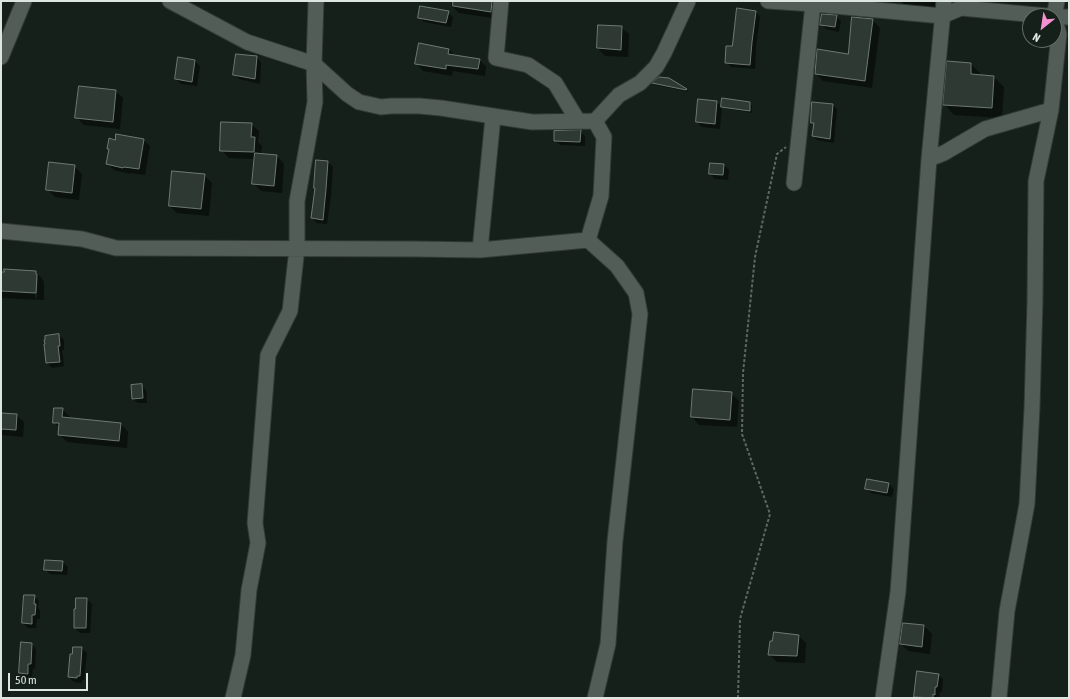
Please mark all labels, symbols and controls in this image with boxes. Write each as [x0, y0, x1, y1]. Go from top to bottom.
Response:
north arrow [1022, 8, 1062, 48]
text: N [1031, 31, 1042, 44]
scale bar [10, 665, 90, 691]
text: 50 m [15, 673, 37, 687]

